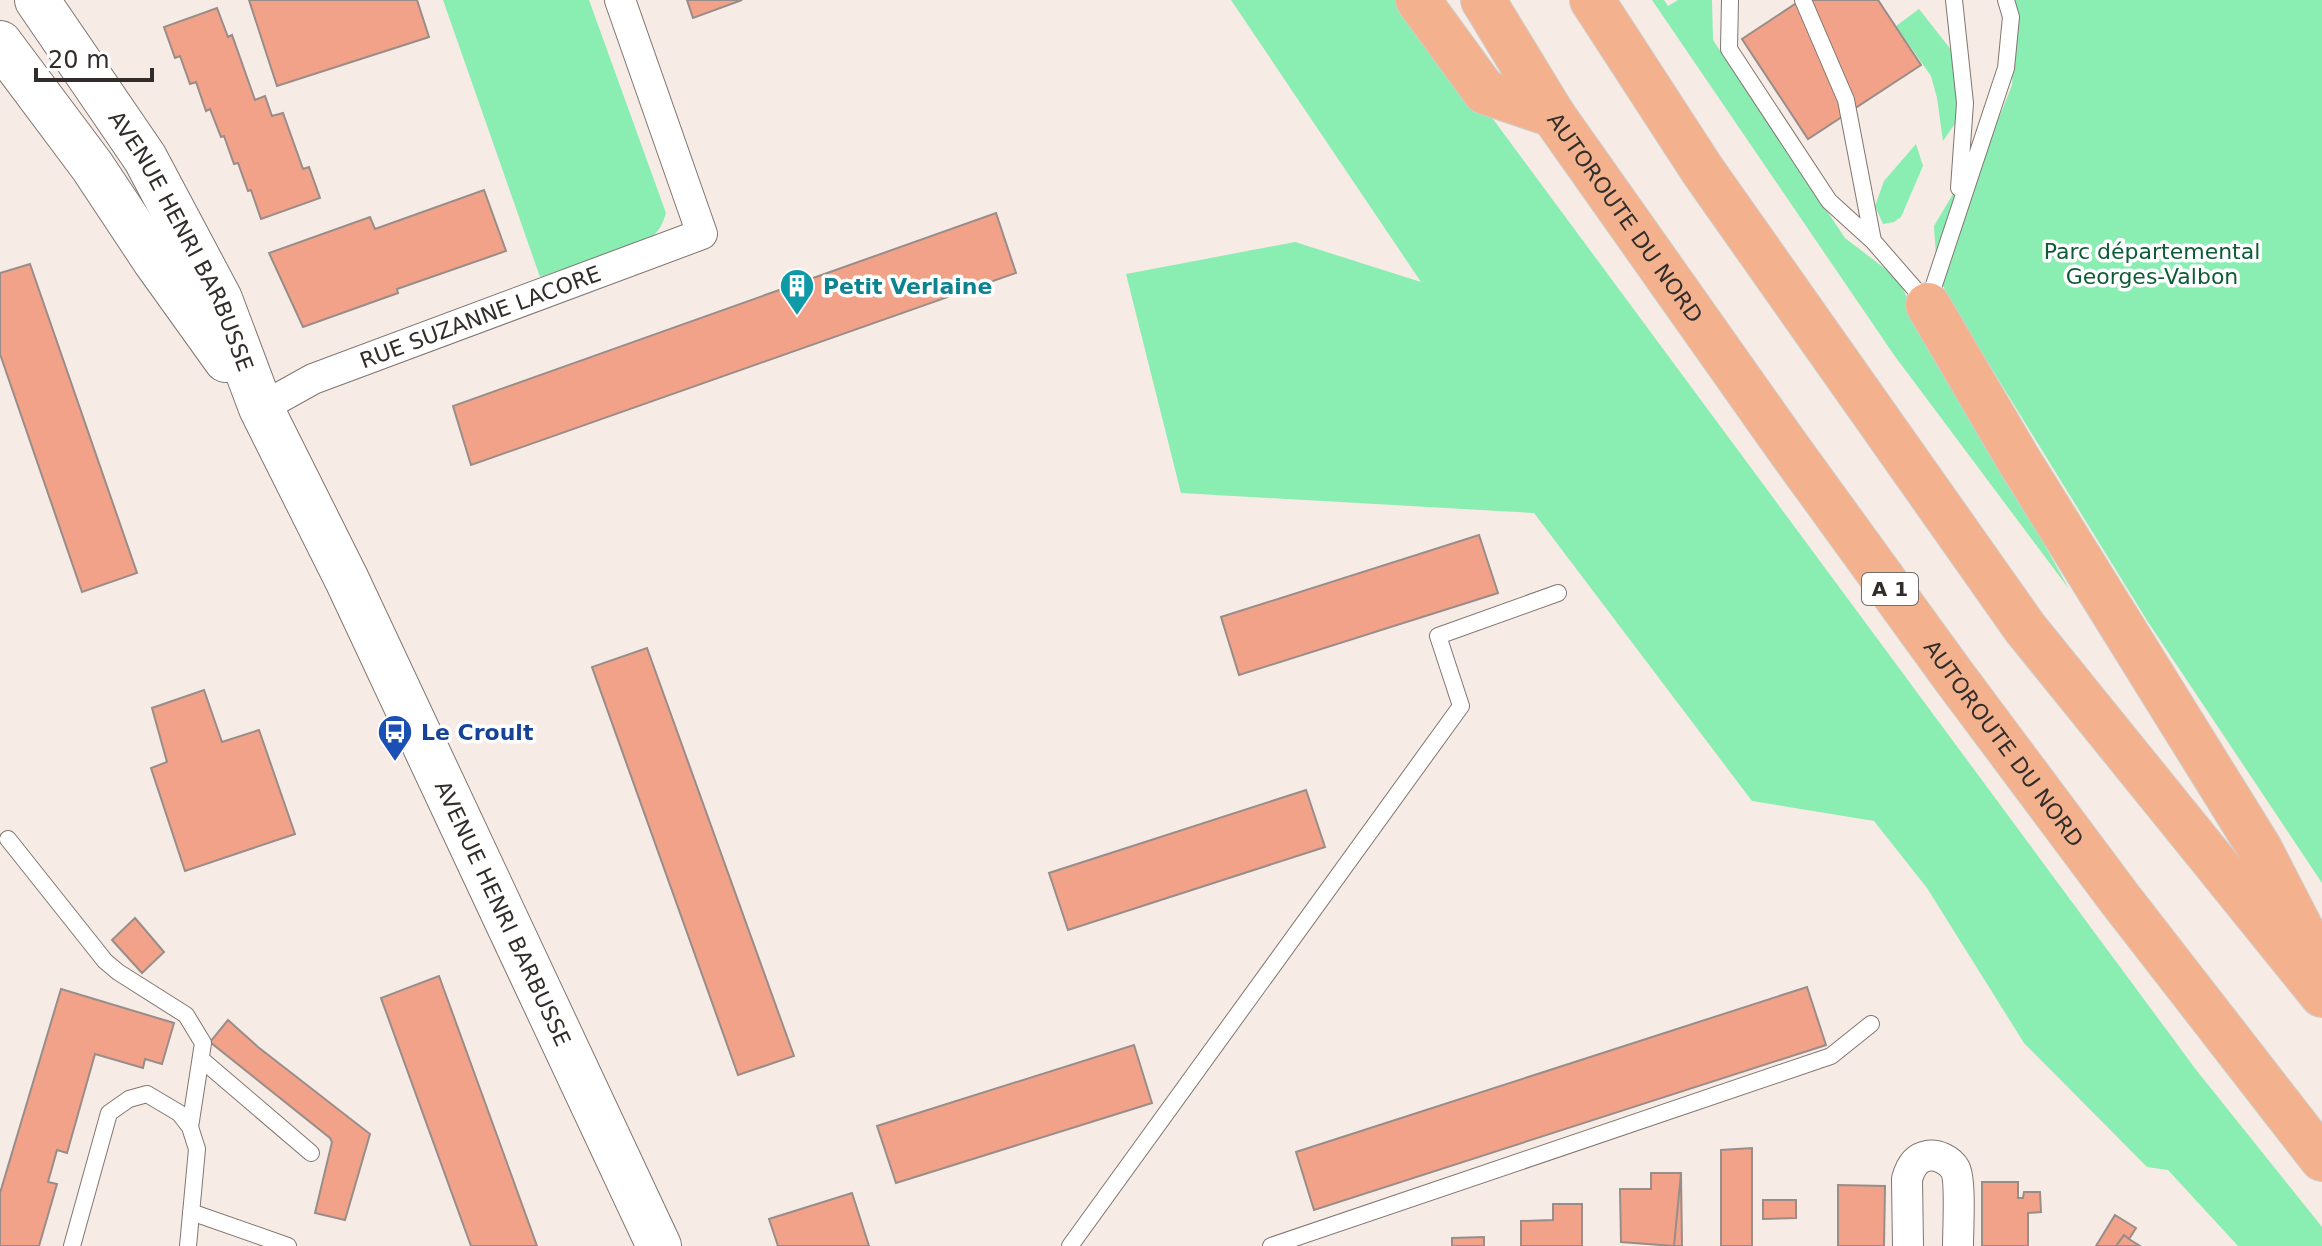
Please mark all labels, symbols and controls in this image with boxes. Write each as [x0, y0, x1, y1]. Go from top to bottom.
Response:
scale bar [36, 32, 152, 82]
text: 20 m [48, 46, 110, 74]
street label: AVENUE HENRI BARBUSSE [103, 106, 258, 375]
street label: AUTOROUTE DU NORD [1542, 108, 1708, 327]
park label: Parc départemental Georges-Valbon [2044, 239, 2260, 289]
street label: RUE SUZANNE LACORE [356, 261, 604, 373]
building icon: Petit Verlaine [778, 267, 816, 317]
place label: Petit Verlaine [823, 274, 992, 299]
road number: A 1 [1862, 573, 1918, 605]
street label: AUTOROUTE DU NORD [1919, 635, 2089, 852]
bus stop icon: Le Croult [376, 713, 414, 763]
place label: Le Croult [421, 720, 534, 745]
street label: AVENUE HENRI BARBUSSE [430, 777, 576, 1050]

